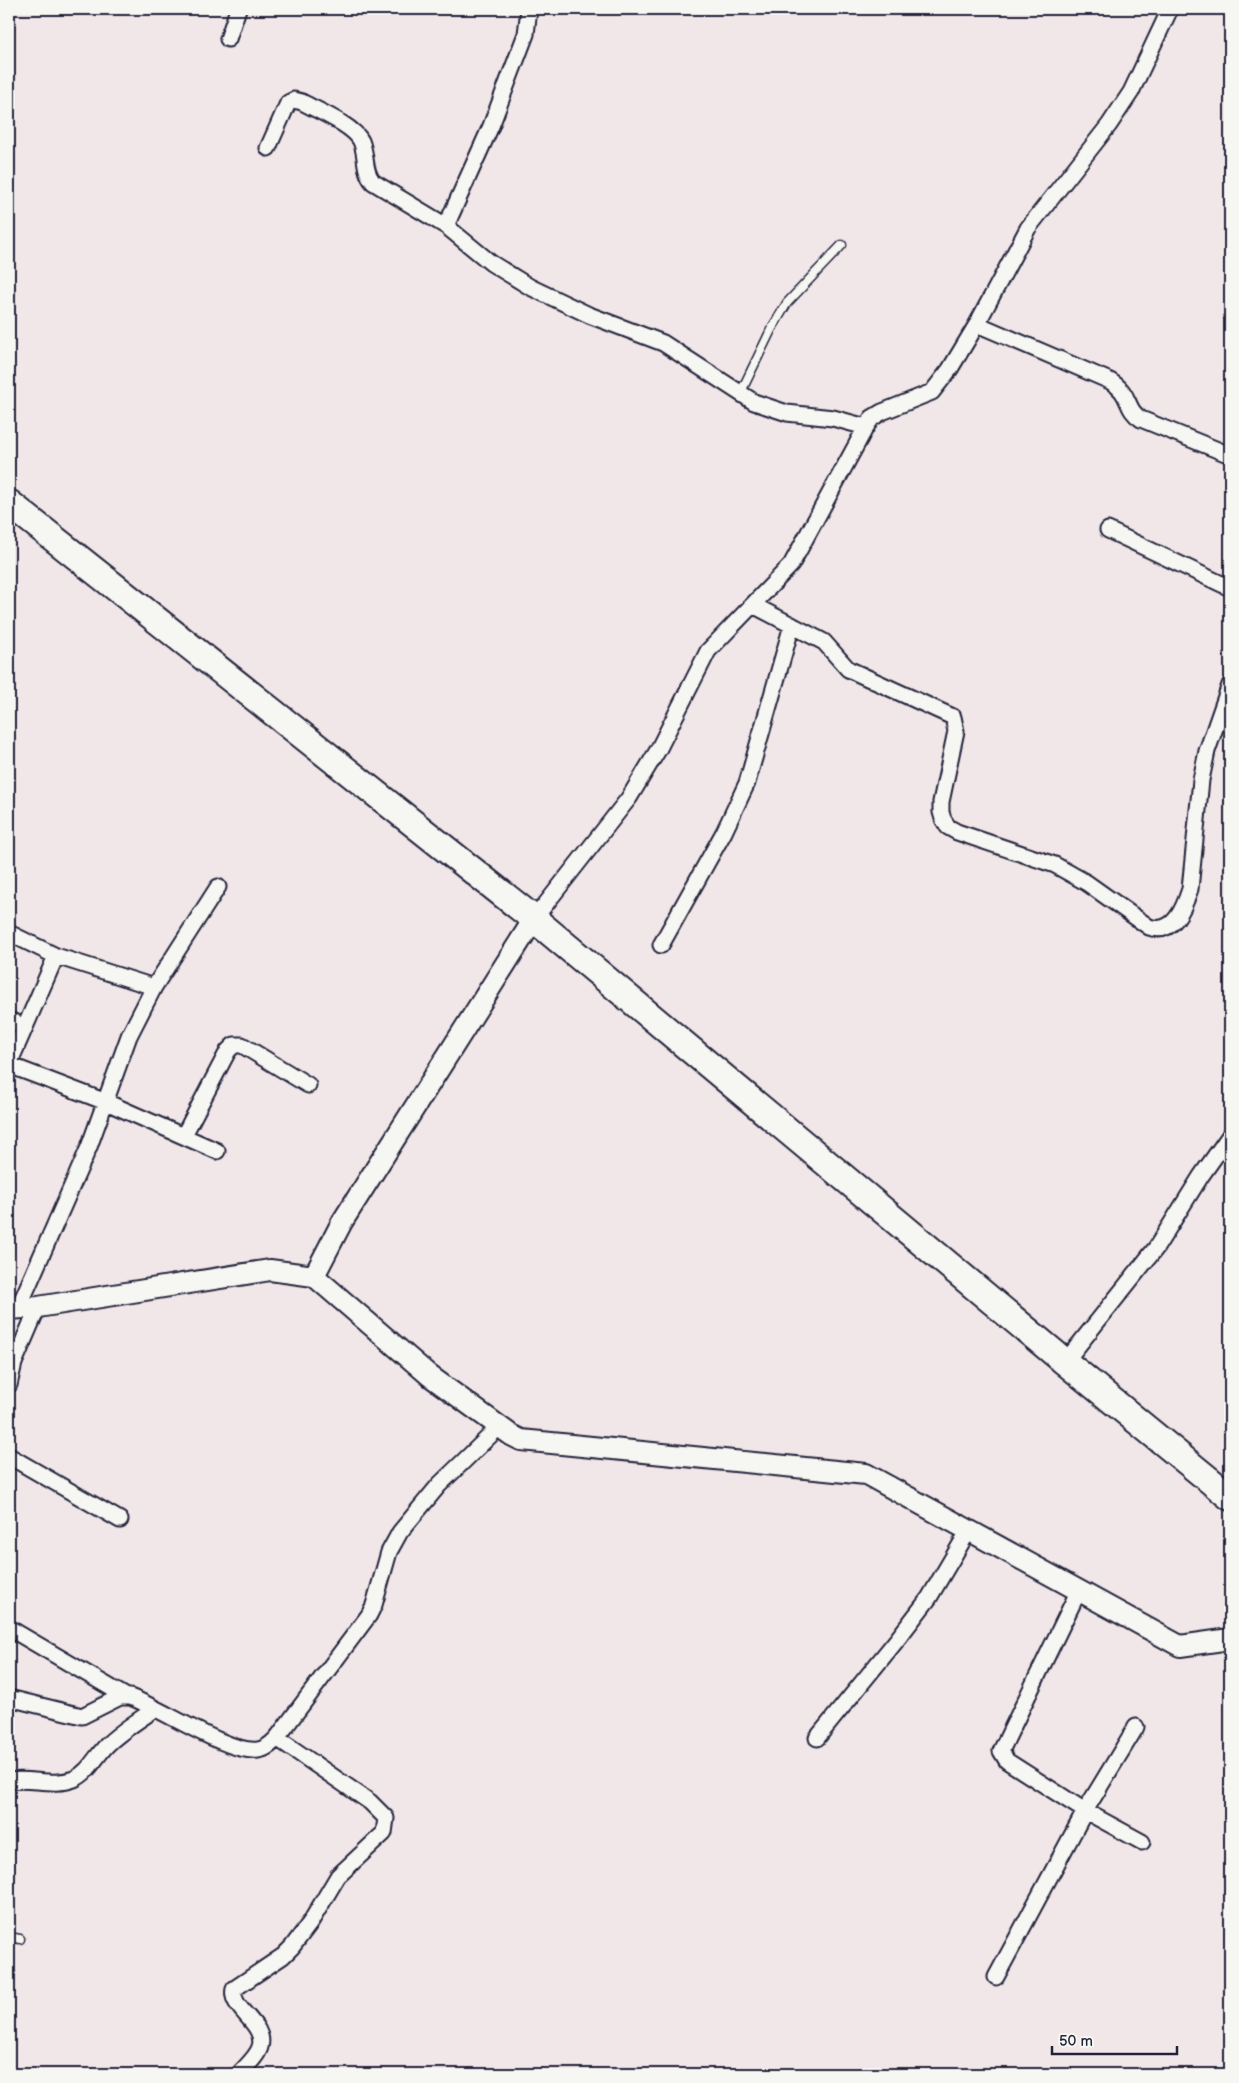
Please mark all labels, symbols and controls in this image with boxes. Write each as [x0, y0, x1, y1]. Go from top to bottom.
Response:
scale bar [1052, 2023, 1176, 2055]
text: 50 m [1059, 2032, 1093, 2051]

